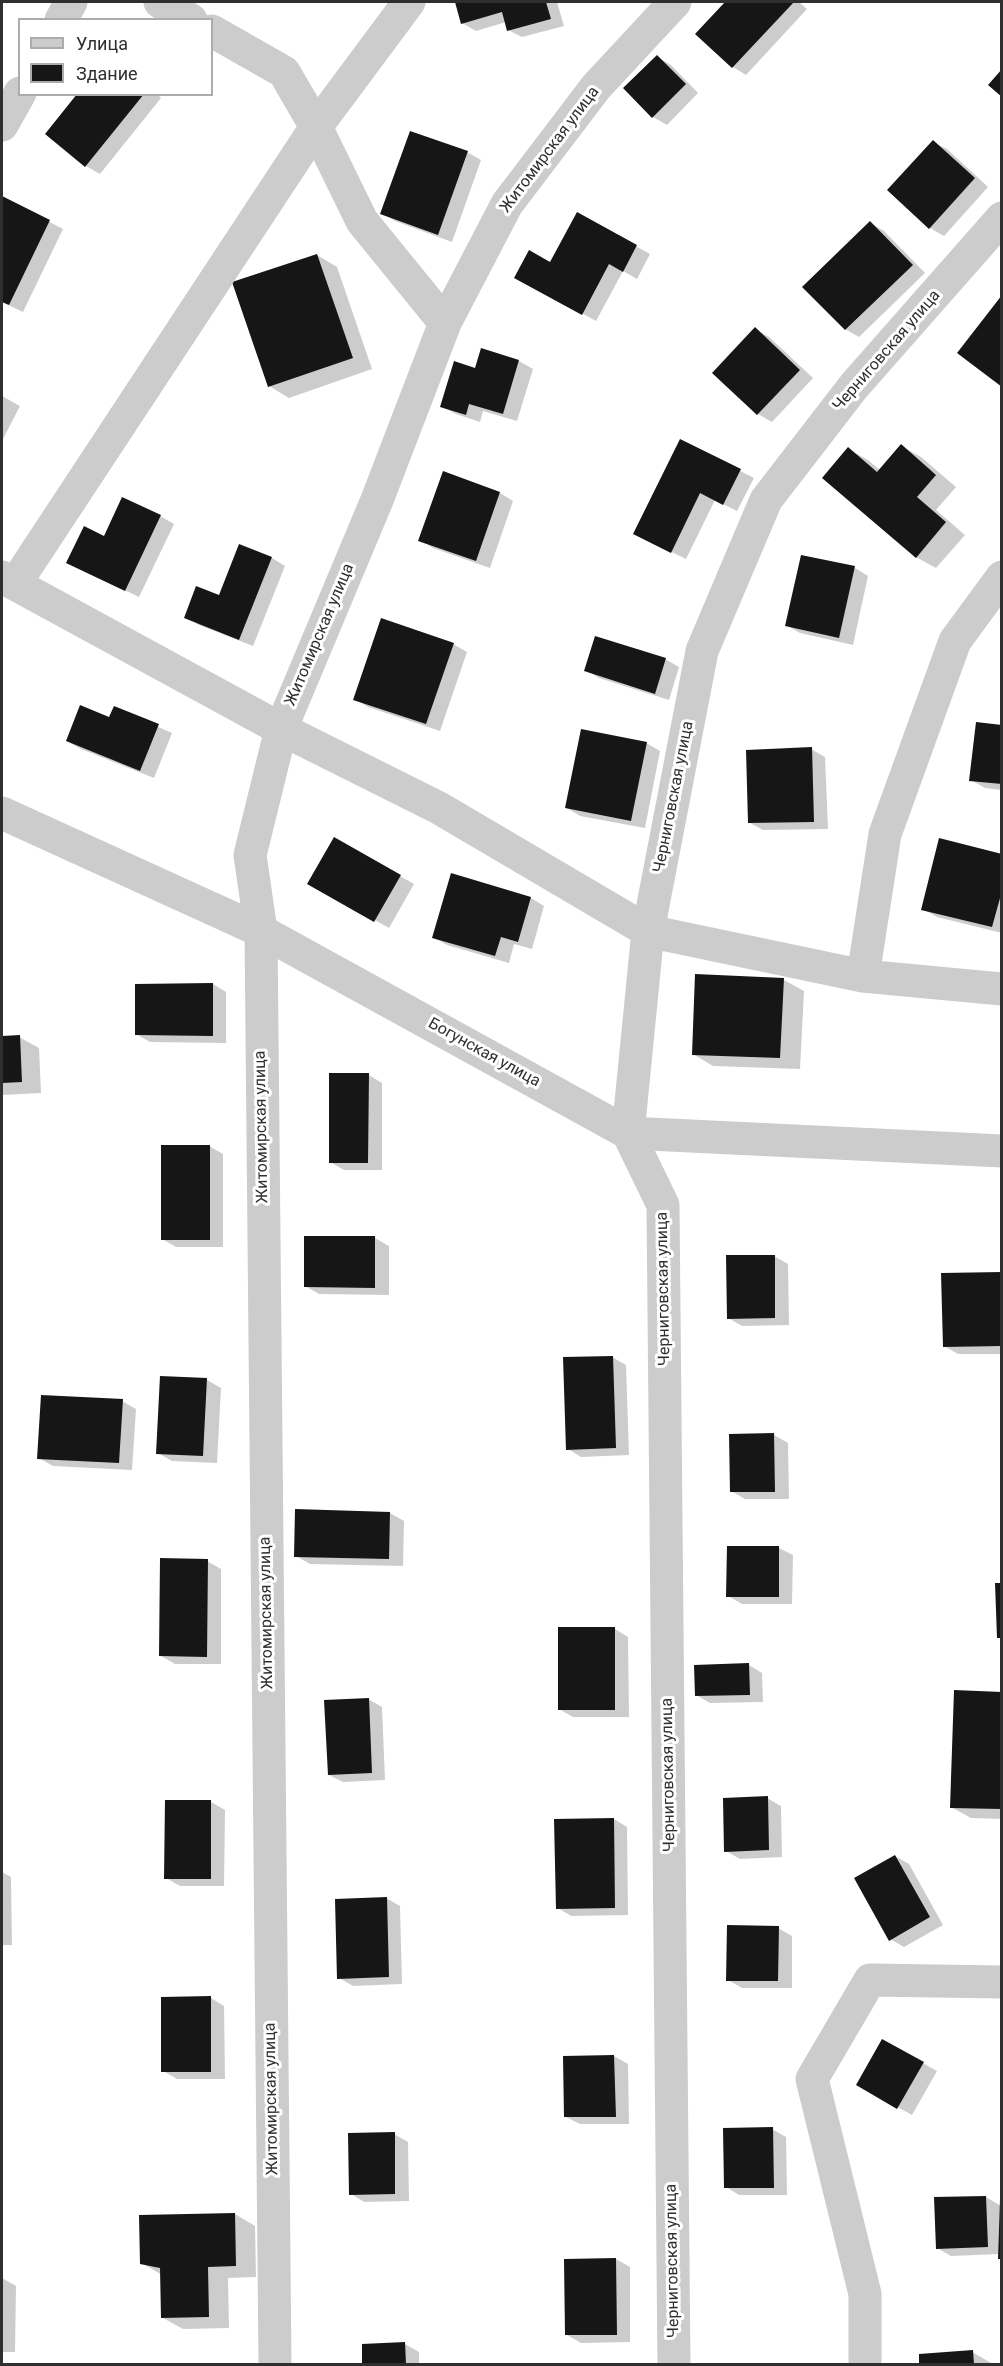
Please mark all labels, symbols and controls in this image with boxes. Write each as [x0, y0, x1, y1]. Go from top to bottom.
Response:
legend [18, 18, 213, 96]
text: Улица [76, 33, 128, 54]
text: Здание [76, 63, 138, 84]
street label: Житомирская улица [496, 83, 604, 217]
street label: Черниговская улица [829, 287, 945, 415]
street label: Житомирская улица [281, 561, 359, 709]
street label: Черниговская улица [650, 720, 698, 874]
street label: Богунская улица [425, 1014, 543, 1092]
street label: Житомирская улица [251, 1050, 273, 1204]
street label: Черниговская улица [653, 1212, 675, 1366]
street label: Житомирская улица [256, 1536, 278, 1690]
street label: Черниговская улица [658, 1698, 680, 1852]
street label: Житомирская улица [261, 2022, 283, 2176]
street label: Черниговская улица [662, 2184, 684, 2338]

